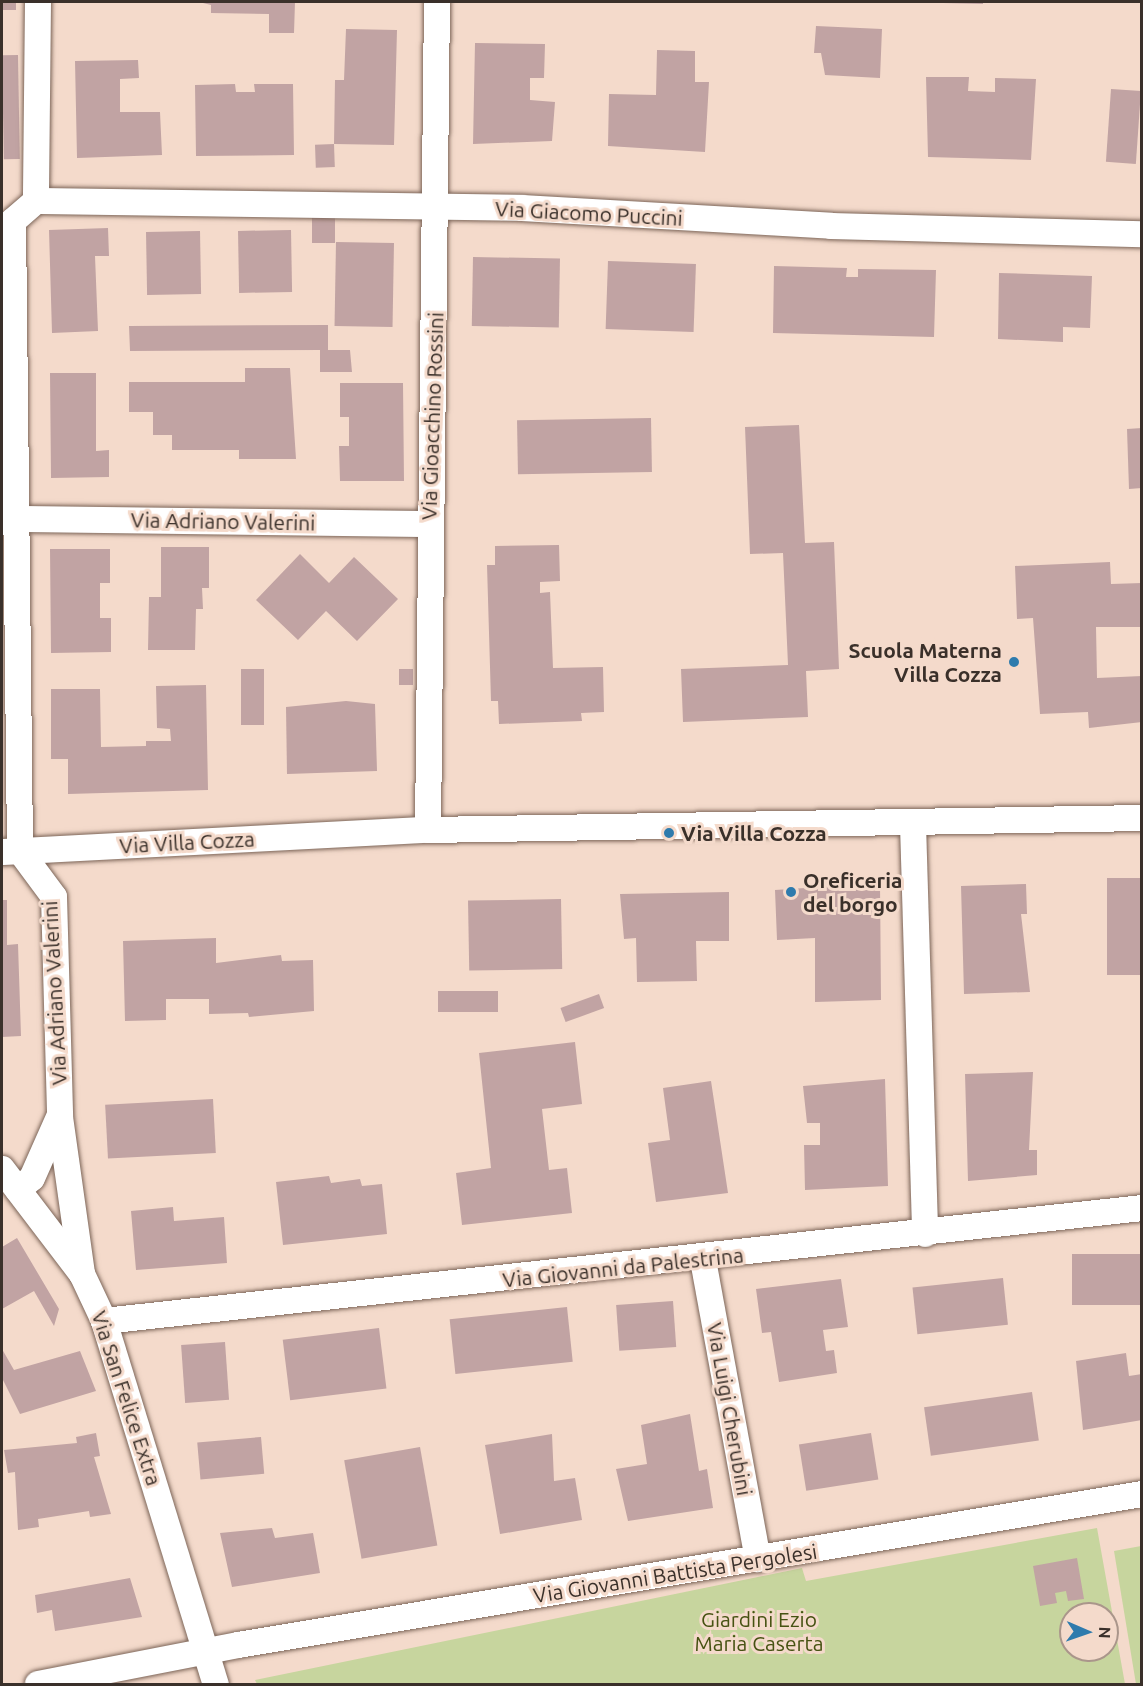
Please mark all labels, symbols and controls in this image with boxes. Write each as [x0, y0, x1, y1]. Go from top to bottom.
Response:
street label: Via Giacomo Puccini [494, 195, 684, 231]
street label: Via Gioacchino Rossini [416, 312, 448, 520]
street label: Via Adriano Valerini [130, 507, 316, 535]
place label: Scuola Materna Villa Cozza [849, 637, 1002, 687]
marker: Scuola Materna Villa Cozza [1007, 655, 1021, 669]
place label: Via Villa Cozza [681, 820, 827, 846]
street label: Via Villa Cozza [119, 826, 255, 858]
marker: Via Villa Cozza [662, 826, 676, 840]
place label: Oreficeria del borgo [803, 867, 902, 917]
marker: Oreficeria del borgo [784, 885, 798, 899]
street label: Via Adriano Valerini [37, 900, 71, 1086]
street label: Via Giovanni da Palestrina [501, 1242, 745, 1292]
street label: Via San Felice Extra [87, 1307, 167, 1489]
street label: Via Luigi Cherubini [702, 1320, 758, 1498]
street label: Via Giovanni Battista Pergolesi [531, 1538, 819, 1608]
north arrow [1059, 1602, 1119, 1662]
park label: Giardini Ezio Maria Caserta [694, 1606, 824, 1656]
text: N [1096, 1626, 1114, 1639]

